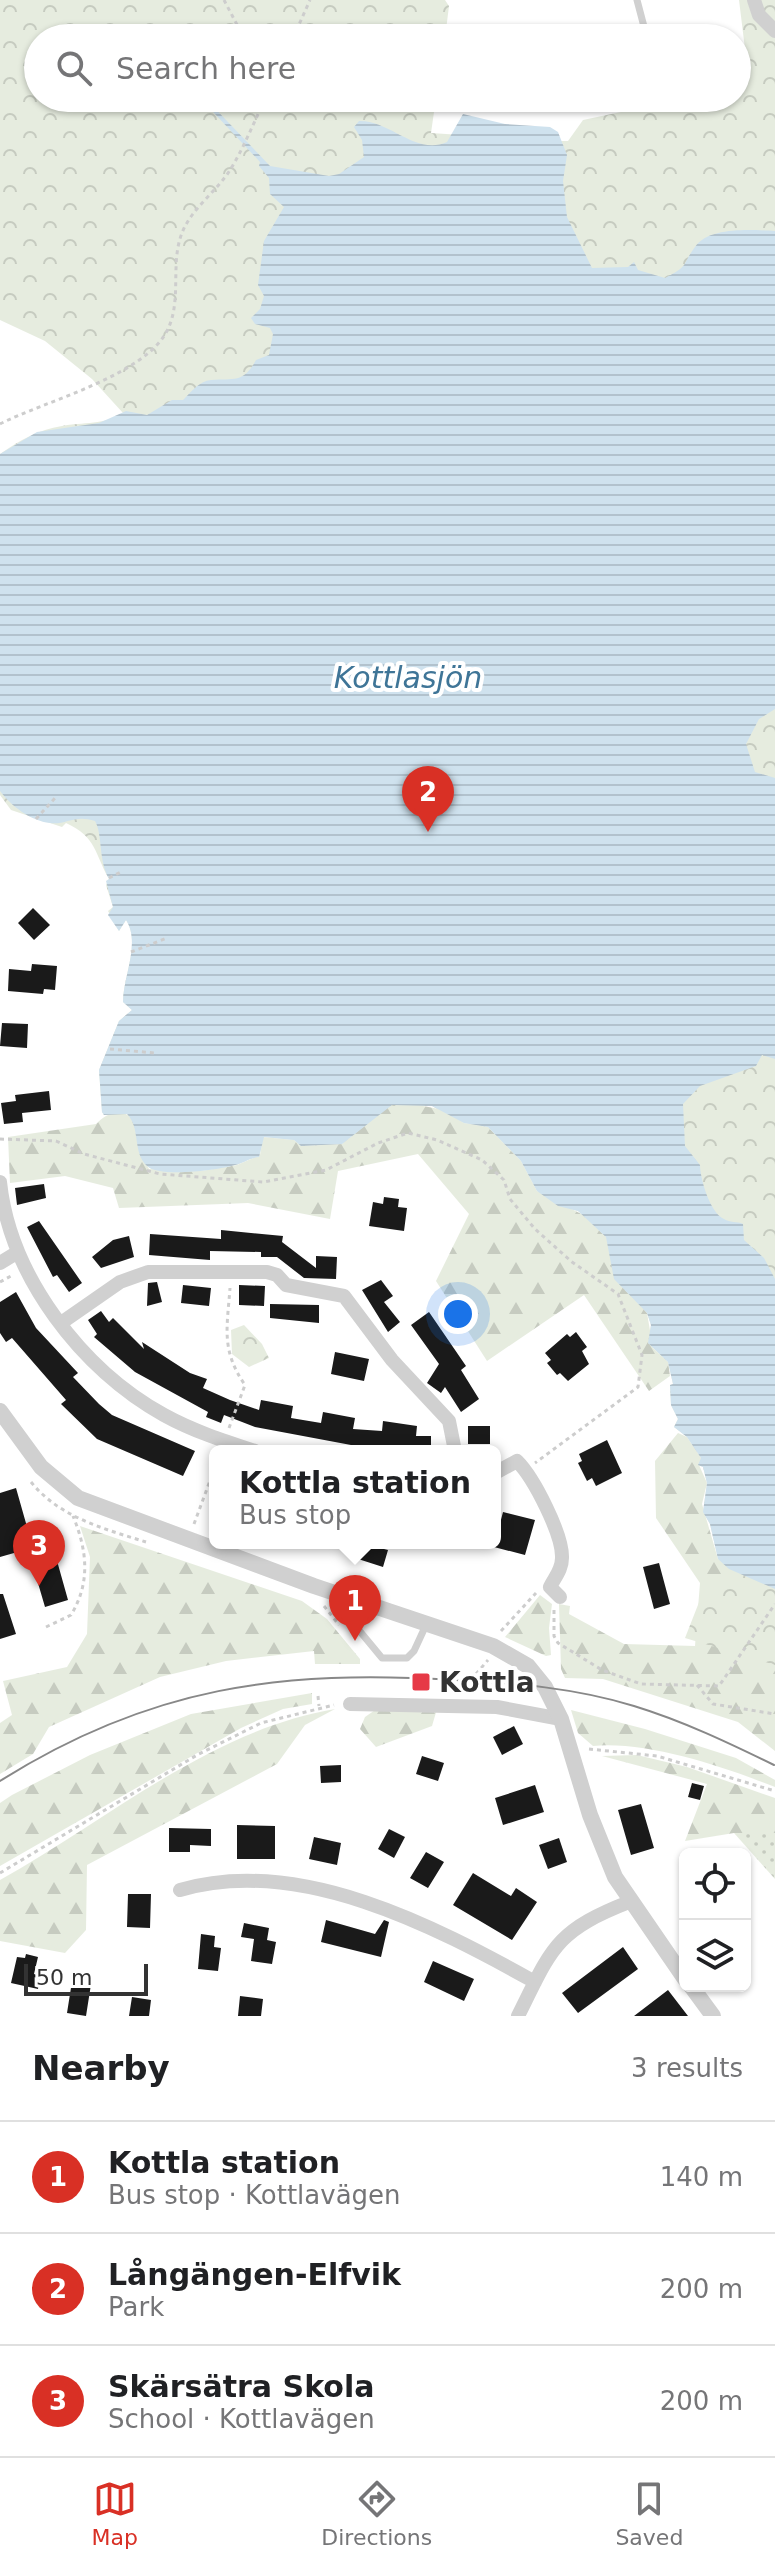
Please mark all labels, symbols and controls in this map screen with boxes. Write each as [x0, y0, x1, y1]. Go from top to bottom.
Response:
search box [24, 24, 751, 112]
icon: search [52, 46, 96, 90]
text: Search here [116, 51, 296, 86]
water label: Kottlasjön [334, 660, 482, 695]
pin: 2 [402, 766, 454, 832]
your location [438, 1294, 478, 1334]
popup [209, 1445, 501, 1549]
text: Kottla station [239, 1465, 471, 1500]
text: Bus stop [239, 1500, 351, 1530]
pin: 3 [13, 1520, 65, 1586]
pin: 1 [329, 1575, 381, 1641]
place label: Kottla [439, 1666, 535, 1699]
marker: Kottla [410, 1671, 432, 1693]
map controls [679, 1848, 751, 1992]
button: locate [679, 1848, 751, 1920]
button: layers [679, 1920, 751, 1992]
scale bar [24, 1960, 148, 1996]
text: 50 m [36, 1965, 92, 1990]
text: Nearby [32, 2048, 170, 2088]
text: 3 results [631, 2053, 743, 2083]
text: Kottla station [108, 2145, 340, 2180]
text: 1 [49, 2162, 67, 2192]
text: 140 m [660, 2162, 743, 2192]
text: Bus stop · Kottlavägen [108, 2180, 401, 2210]
text: Långängen-Elfvik [108, 2257, 401, 2292]
text: 2 [49, 2274, 67, 2304]
text: 200 m [660, 2274, 743, 2304]
text: Park [108, 2292, 164, 2322]
text: Skärsätra Skola [108, 2369, 374, 2404]
text: 3 [49, 2386, 67, 2416]
text: 200 m [660, 2386, 743, 2416]
text: School · Kottlavägen [108, 2404, 375, 2434]
tab: Map [92, 2477, 138, 2550]
tab: Directions [321, 2477, 432, 2550]
tab: Saved [615, 2477, 683, 2550]

